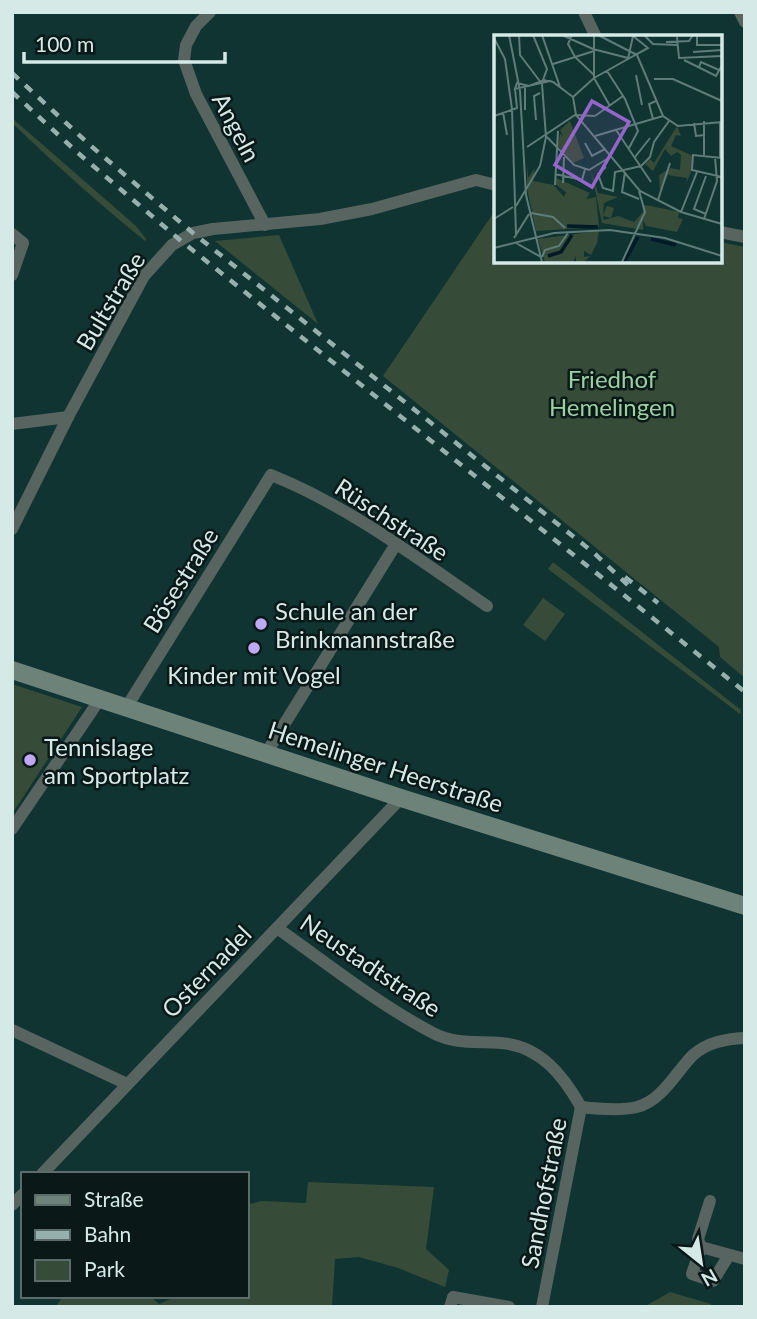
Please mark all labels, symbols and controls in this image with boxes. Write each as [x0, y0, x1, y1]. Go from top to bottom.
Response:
scale bar [24, 21, 226, 65]
text: 100 m [35, 31, 94, 56]
inset map [494, 35, 722, 262]
street label: Angeln [207, 88, 267, 166]
street label: Bultstraße [70, 247, 150, 355]
park label: Friedhof Hemelingen [549, 364, 675, 421]
street label: Rüschstraße [330, 472, 454, 566]
street label: Bösestraße [136, 522, 224, 638]
place label: Schule an der Brinkmannstraße [275, 596, 455, 653]
marker: Schule an der Brinkmannstraße [253, 616, 269, 632]
marker: Kinder mit Vogel [246, 640, 262, 656]
place label: Kinder mit Vogel [167, 660, 341, 689]
street label: Hemelinger Heerstraße [265, 714, 507, 818]
place label: Tennislage am Sportplatz [44, 732, 189, 789]
marker: Tennislage am Sportplatz [22, 752, 38, 768]
street label: Neustadtstraße [295, 907, 447, 1023]
street label: Osternadel [155, 919, 257, 1023]
street label: Sandhofstraße [514, 1115, 572, 1271]
legend [21, 1172, 248, 1298]
text: Straße [84, 1186, 144, 1211]
text: Bahn [84, 1221, 131, 1246]
north arrow [666, 1228, 736, 1298]
text: Park [84, 1256, 125, 1281]
text: N [698, 1265, 722, 1292]

